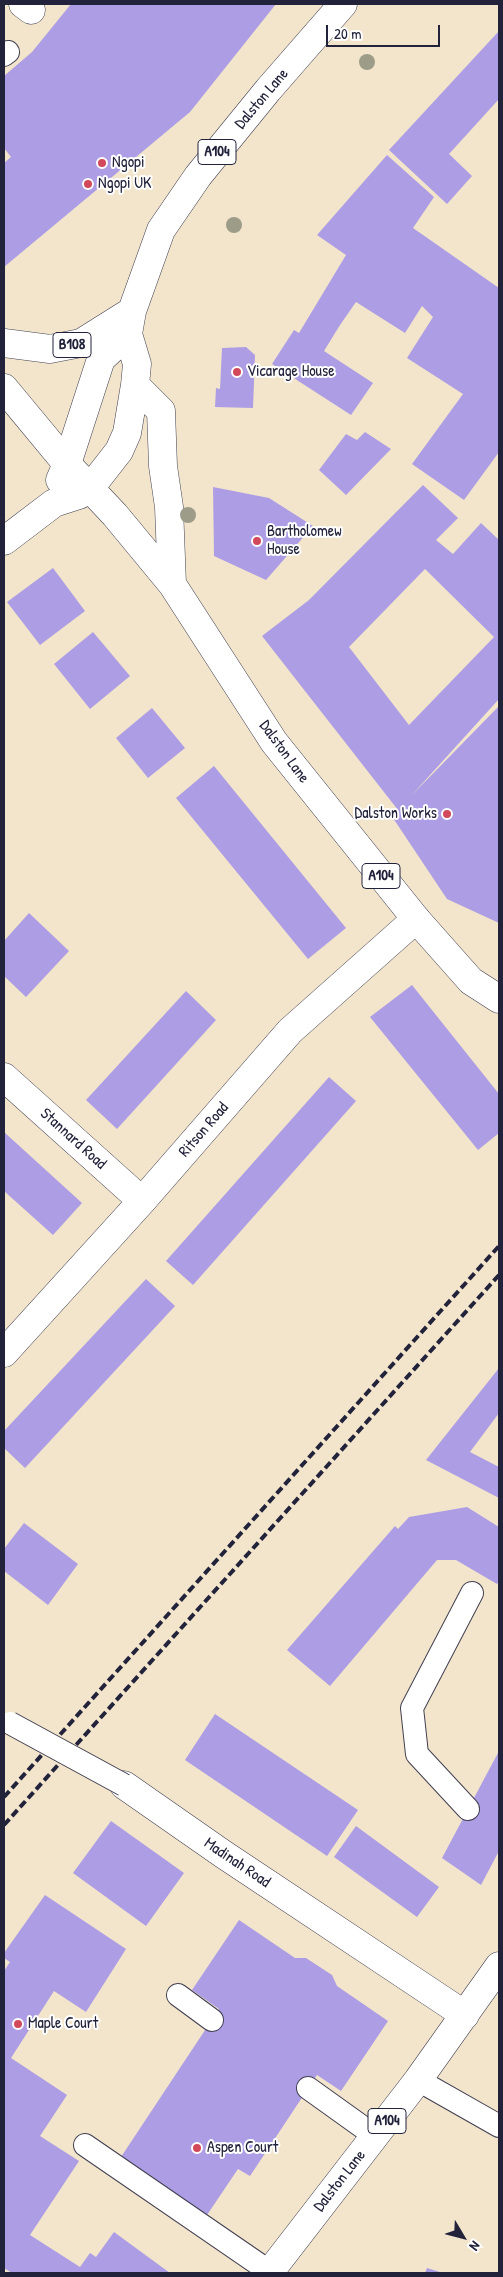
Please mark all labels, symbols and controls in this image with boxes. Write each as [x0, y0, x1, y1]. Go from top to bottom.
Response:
scale bar [328, 15, 442, 47]
text: 20 m [334, 23, 361, 44]
street label: Dalston Lane [231, 65, 293, 133]
road number: A104 [198, 140, 236, 164]
place label: Ngopi [112, 153, 145, 173]
marker: Ngopi [96, 157, 108, 169]
place label: Ngopi UK [98, 174, 151, 194]
marker: Ngopi UK [82, 178, 94, 190]
road number: B108 [53, 332, 91, 358]
place label: Vicarage House [247, 362, 335, 382]
marker: Vicarage House [231, 366, 243, 378]
place label: Bartholomew House [267, 522, 342, 560]
marker: Bartholomew House [251, 535, 263, 547]
street label: Dalston Lane [255, 717, 313, 787]
place label: Dalston Works [355, 804, 437, 824]
marker: Dalston Works [441, 808, 453, 820]
road number: A104 [362, 864, 400, 888]
street label: Ritson Road [175, 1099, 233, 1161]
street label: Stannard Road [36, 1104, 110, 1174]
street label: Madinah Road [200, 1834, 274, 1892]
place label: Maple Court [28, 2014, 98, 2034]
marker: Maple Court [12, 2018, 24, 2030]
road number: A104 [368, 2108, 406, 2134]
place label: Aspen Court [207, 2138, 278, 2158]
marker: Aspen Court [191, 2142, 203, 2154]
street label: Dalston Lane [310, 2146, 370, 2216]
north arrow [438, 2212, 488, 2262]
text: N [466, 2238, 485, 2255]

